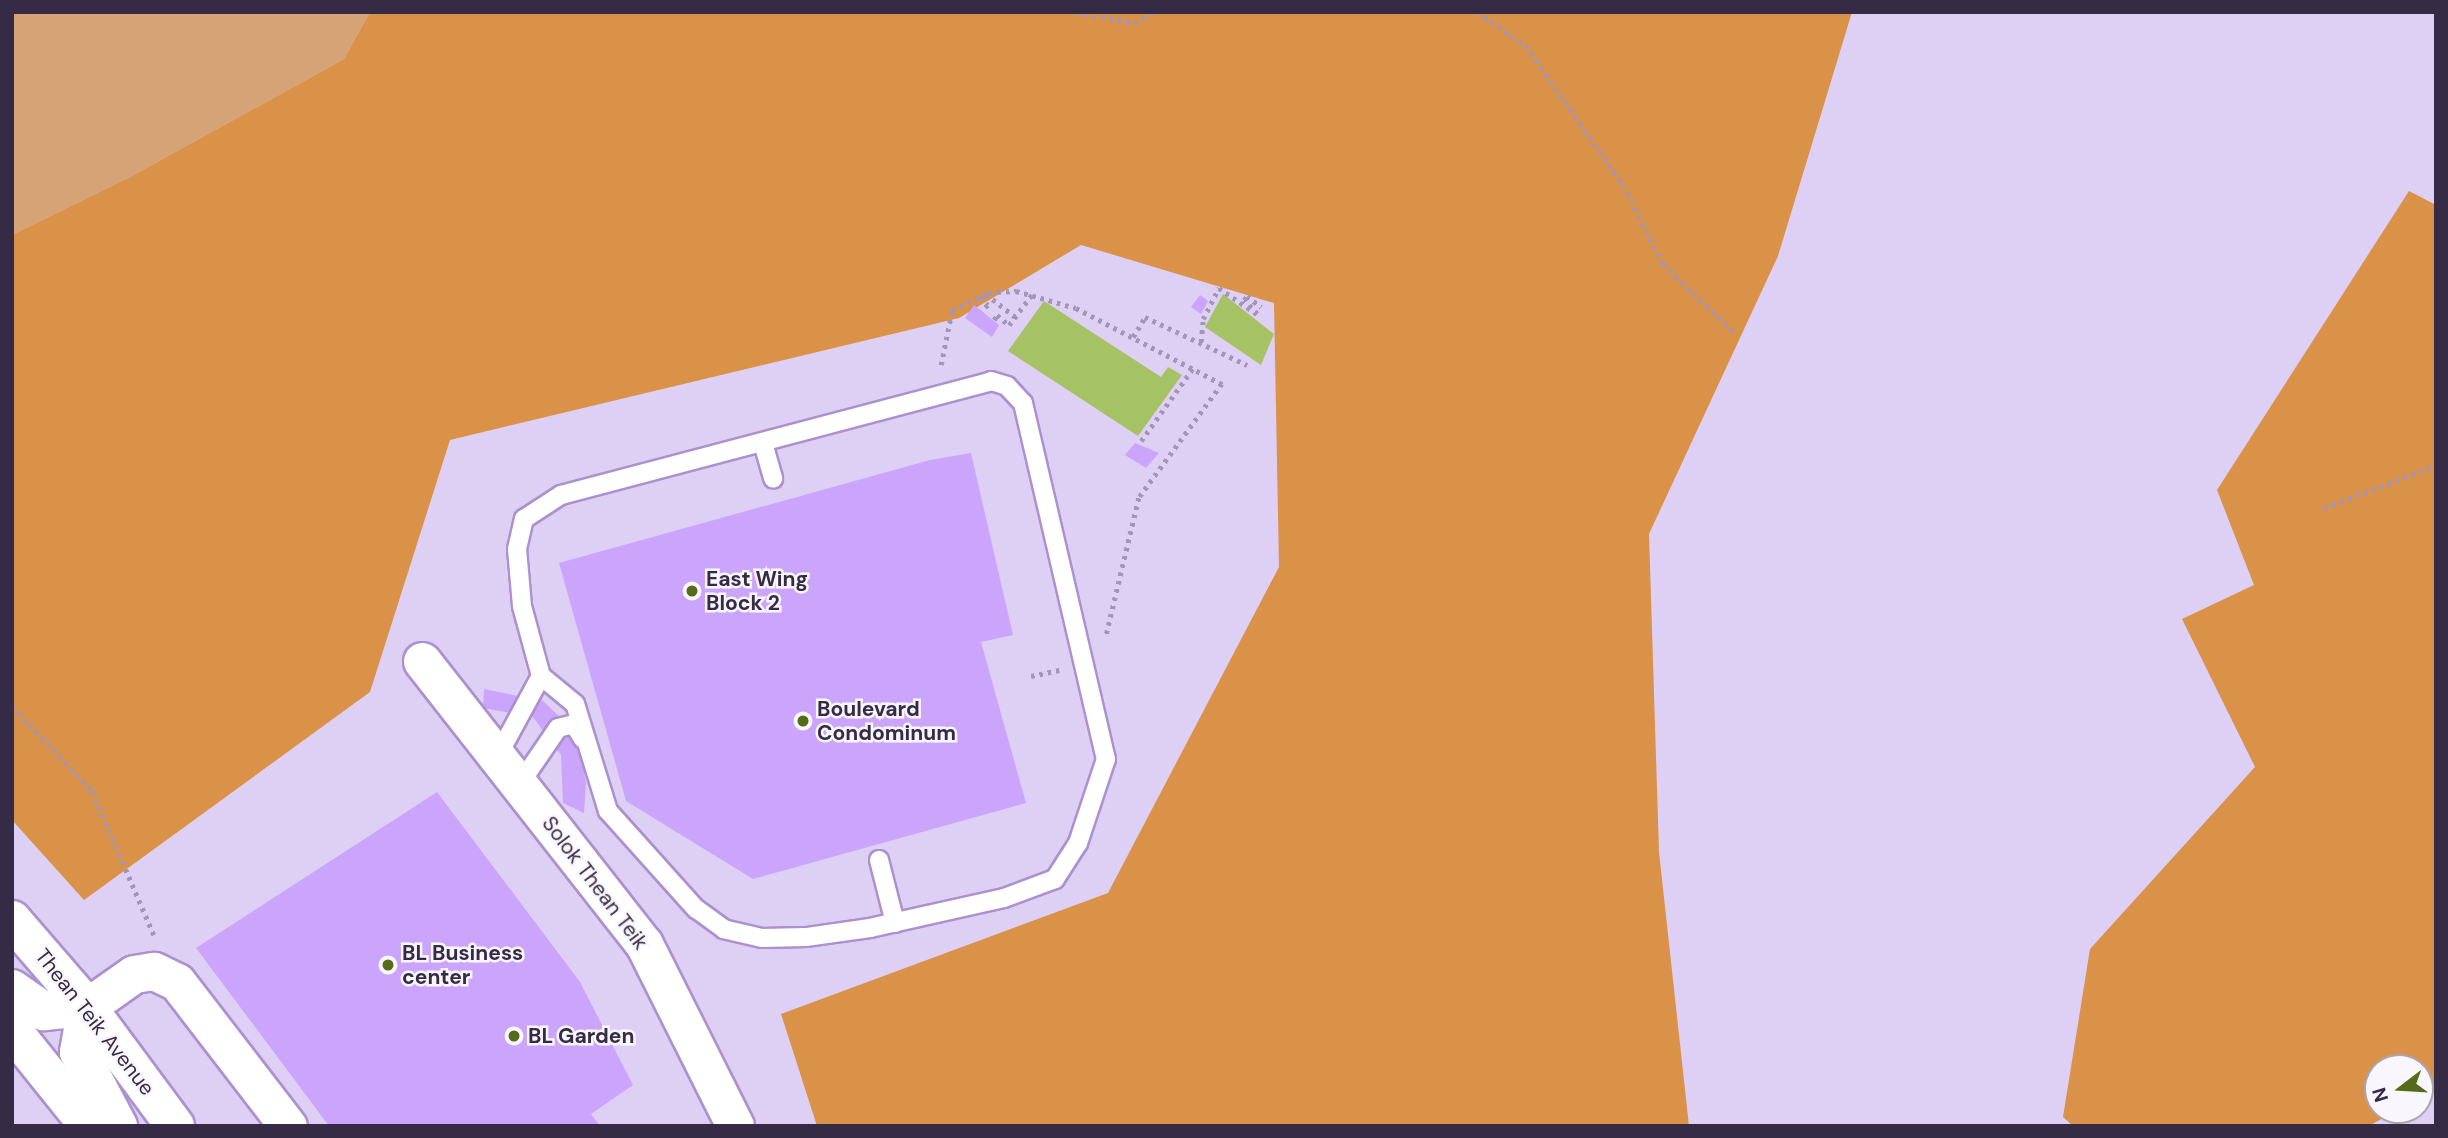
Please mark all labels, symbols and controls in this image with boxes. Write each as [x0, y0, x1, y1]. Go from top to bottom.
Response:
place label: East Wing Block 2 [706, 566, 808, 616]
marker: East Wing Block 2 [684, 583, 700, 599]
place label: Boulevard Condominum [817, 696, 956, 746]
marker: Boulevard Condominum [795, 713, 811, 729]
street label: Solok Thean Teik [537, 811, 653, 955]
place label: BL Business center [402, 940, 523, 990]
street label: Thean Teik Avenue [30, 944, 160, 1100]
marker: BL Business center [380, 957, 396, 973]
place label: BL Garden [528, 1023, 634, 1049]
marker: BL Garden [506, 1028, 522, 1044]
north arrow [2364, 1054, 2434, 1124]
text: N [2366, 1084, 2394, 1105]

